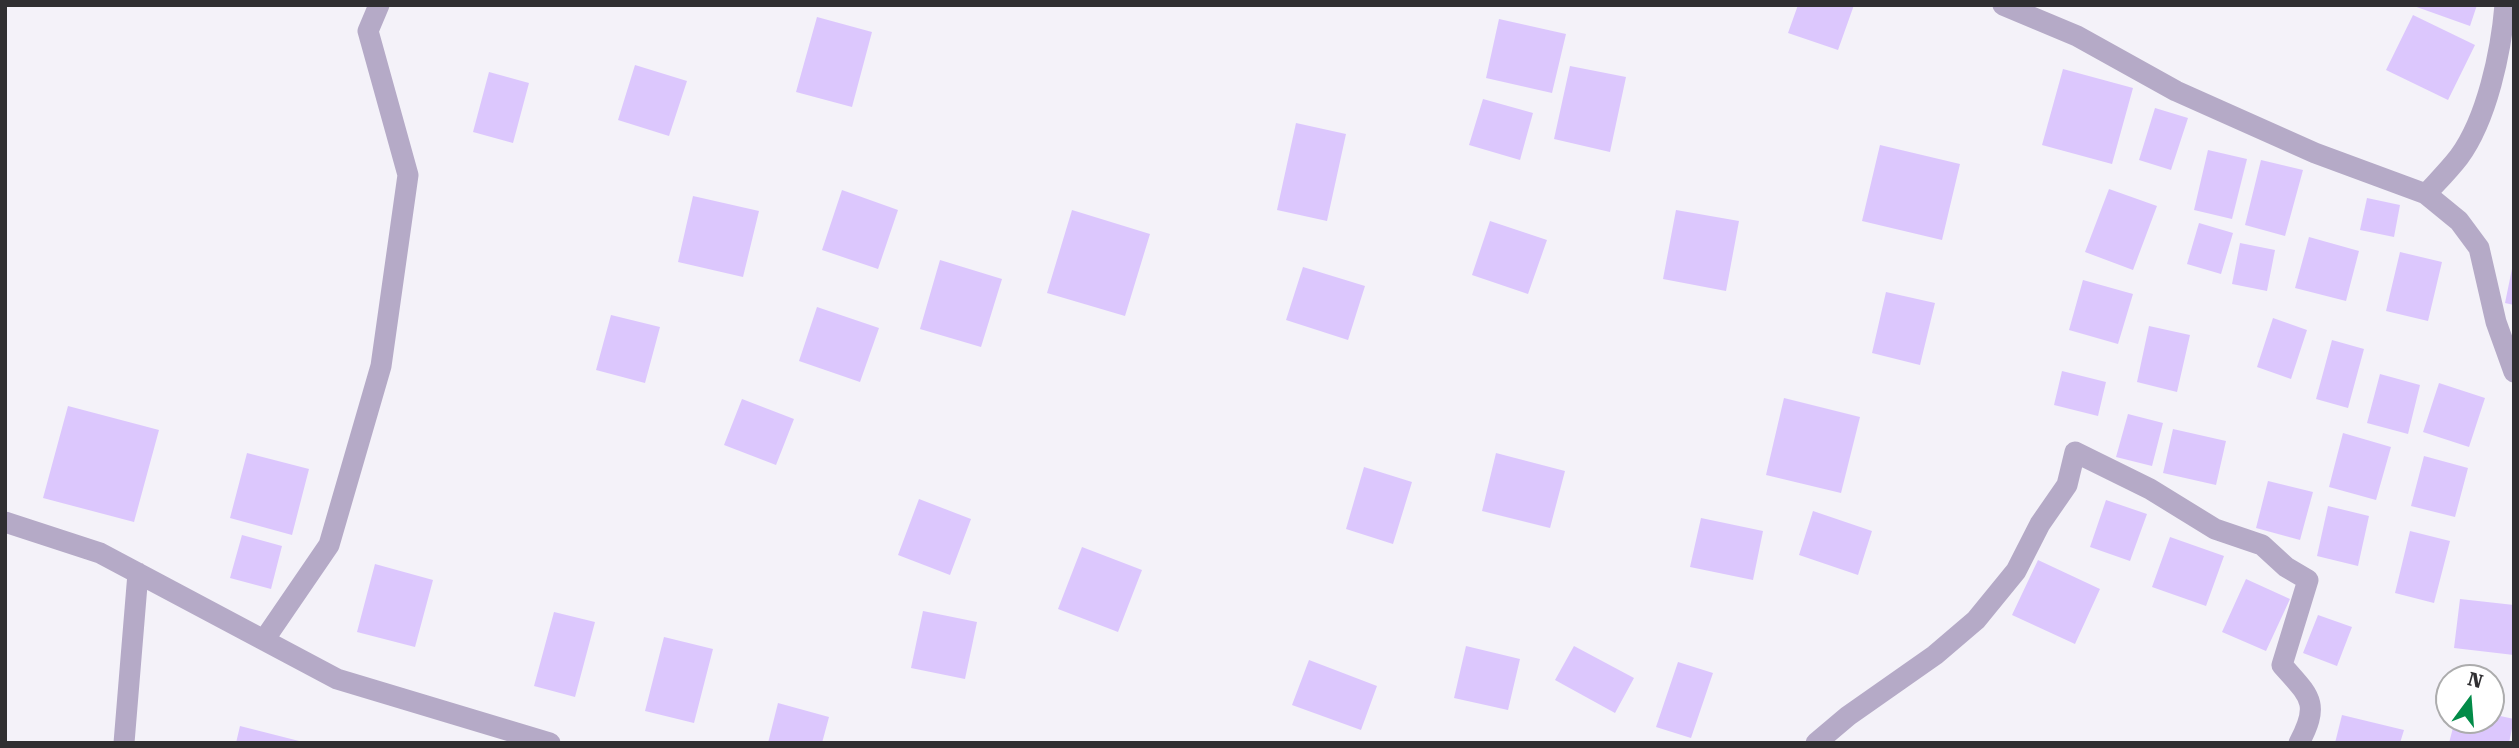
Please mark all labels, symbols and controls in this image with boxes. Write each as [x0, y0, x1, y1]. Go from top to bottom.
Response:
north arrow [2435, 664, 2505, 734]
text: N [2465, 667, 2486, 693]

